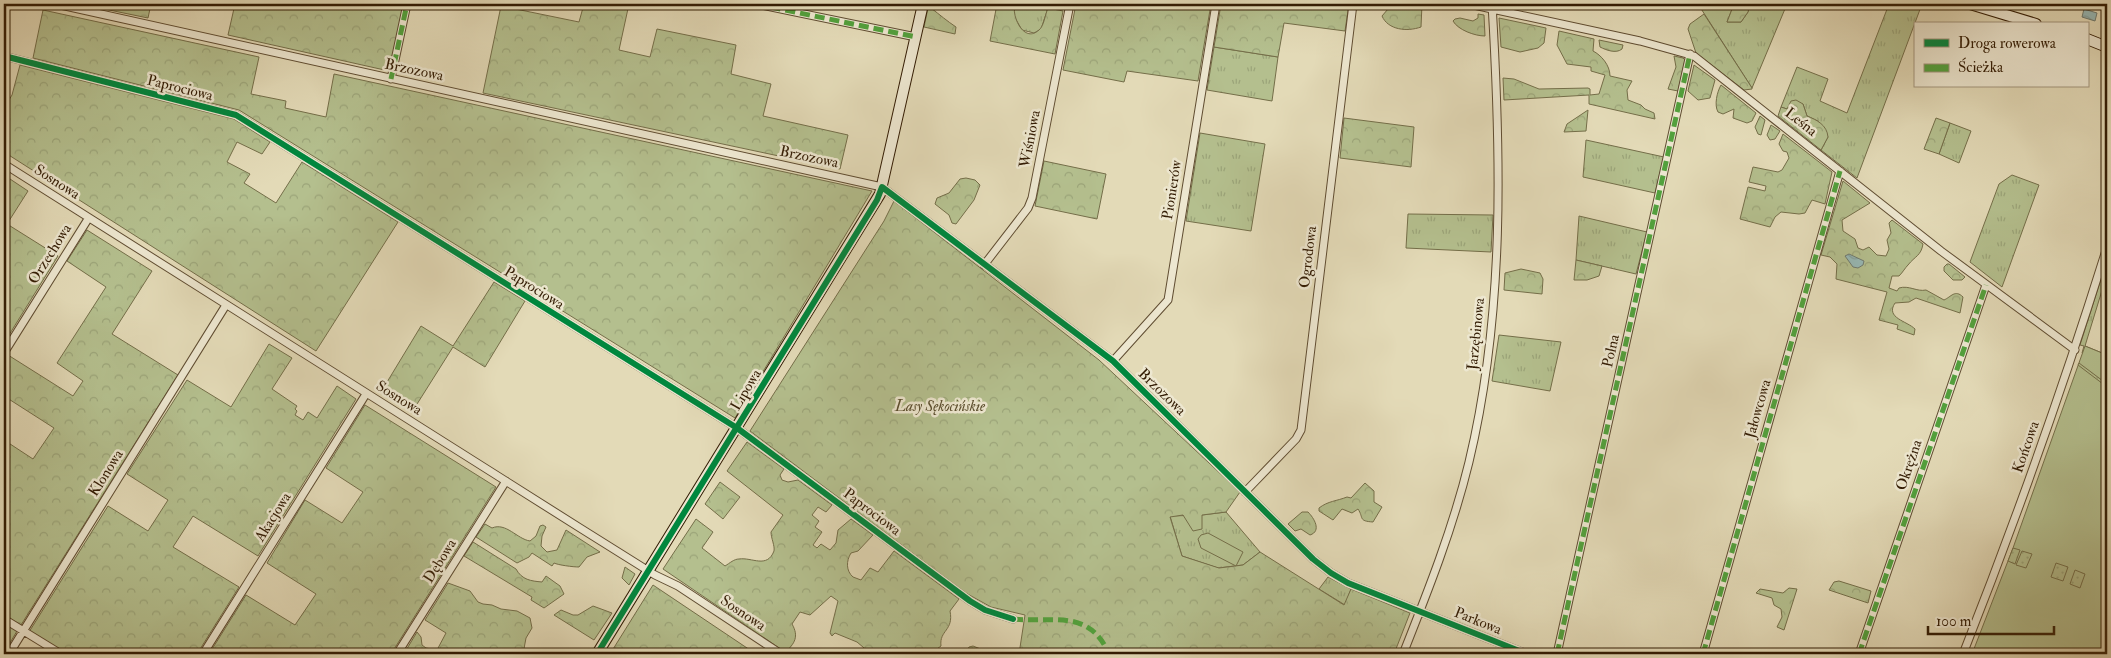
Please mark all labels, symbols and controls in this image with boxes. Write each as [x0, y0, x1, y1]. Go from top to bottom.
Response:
legend [1914, 22, 2088, 88]
text: Droga rowerowa [1958, 34, 2057, 53]
street label: Brzozowa [383, 55, 446, 86]
text: Ścieżka [1958, 57, 2004, 77]
street label: Paprociowa [145, 71, 216, 107]
street label: Leśna [1781, 103, 1822, 141]
street label: Wiśniowa [1015, 108, 1045, 171]
street label: Brzozowa [778, 142, 841, 173]
street label: Pionierów [1158, 158, 1186, 221]
street label: Sosnowa [30, 160, 84, 204]
street label: Orzechowa [24, 220, 76, 288]
street label: Ogrodowa [1295, 224, 1321, 289]
street label: Paprociowa [500, 262, 568, 315]
street label: Jarzębinowa [1463, 296, 1490, 372]
street label: Polna [1598, 332, 1624, 369]
street label: Brzozowa [1134, 364, 1191, 420]
street label: Lipowa [726, 365, 767, 415]
street label: Sosnowa [372, 376, 426, 420]
street label: Jałowcowa [1740, 377, 1777, 442]
park label: Lasy Sękocińskie [894, 397, 986, 416]
street label: Końcowa [2008, 418, 2044, 475]
street label: Okrężna [1892, 436, 1927, 493]
street label: Klonowa [84, 445, 128, 500]
street label: Paprociowa [839, 484, 905, 541]
street label: Akacjowa [250, 488, 296, 546]
street label: Dębowa [419, 535, 461, 587]
street label: Sosnowa [717, 591, 770, 636]
street label: Parkowa [1451, 603, 1505, 639]
scale bar [1928, 603, 2055, 635]
text: 100 m [1936, 612, 1972, 631]

